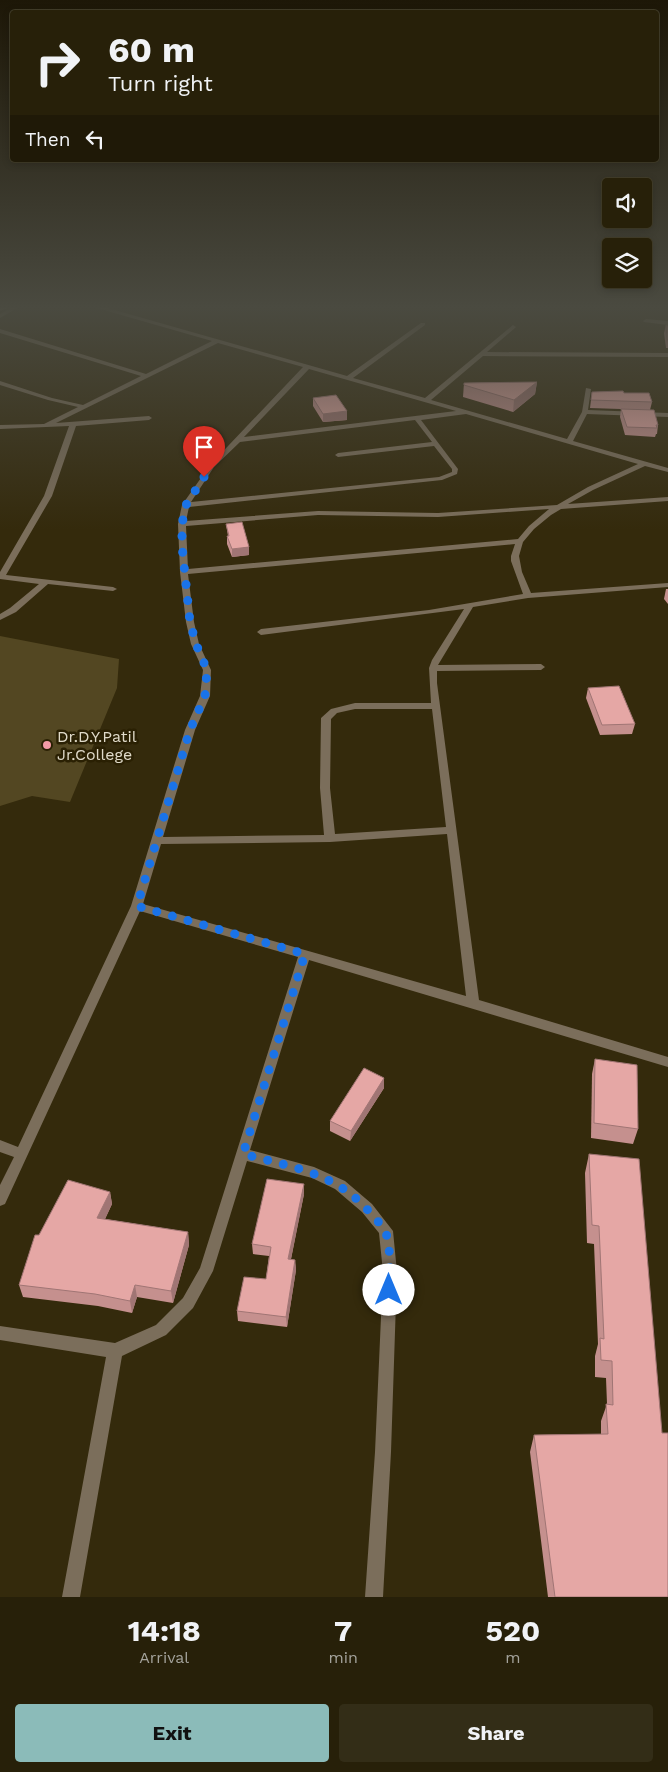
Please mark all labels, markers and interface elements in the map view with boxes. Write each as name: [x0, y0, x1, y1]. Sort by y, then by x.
text: 60 m: [108, 29, 195, 71]
icon: right: [25, 30, 90, 95]
text: Turn right: [108, 71, 213, 96]
icon: left: [81, 125, 109, 153]
text: Then: [25, 128, 71, 151]
map controls: [602, 178, 652, 288]
button: sound: [602, 178, 652, 228]
button: layers: [602, 238, 652, 288]
pin: [183, 426, 225, 477]
icon: arrive: [190, 433, 218, 461]
place label: Dr.D.Y.Patil Jr.College: [57, 727, 137, 764]
marker: Dr.D.Y.Patil Jr.College: [41, 739, 53, 751]
position arrow: [362, 1263, 414, 1315]
text: 14:18: [128, 1613, 201, 1648]
text: 7: [334, 1613, 352, 1648]
text: 520: [486, 1613, 540, 1648]
text: Arrival: [139, 1648, 189, 1667]
text: min: [329, 1648, 358, 1667]
text: m: [505, 1648, 521, 1667]
button: Exit: [15, 1704, 329, 1762]
button: Share: [339, 1704, 653, 1762]

